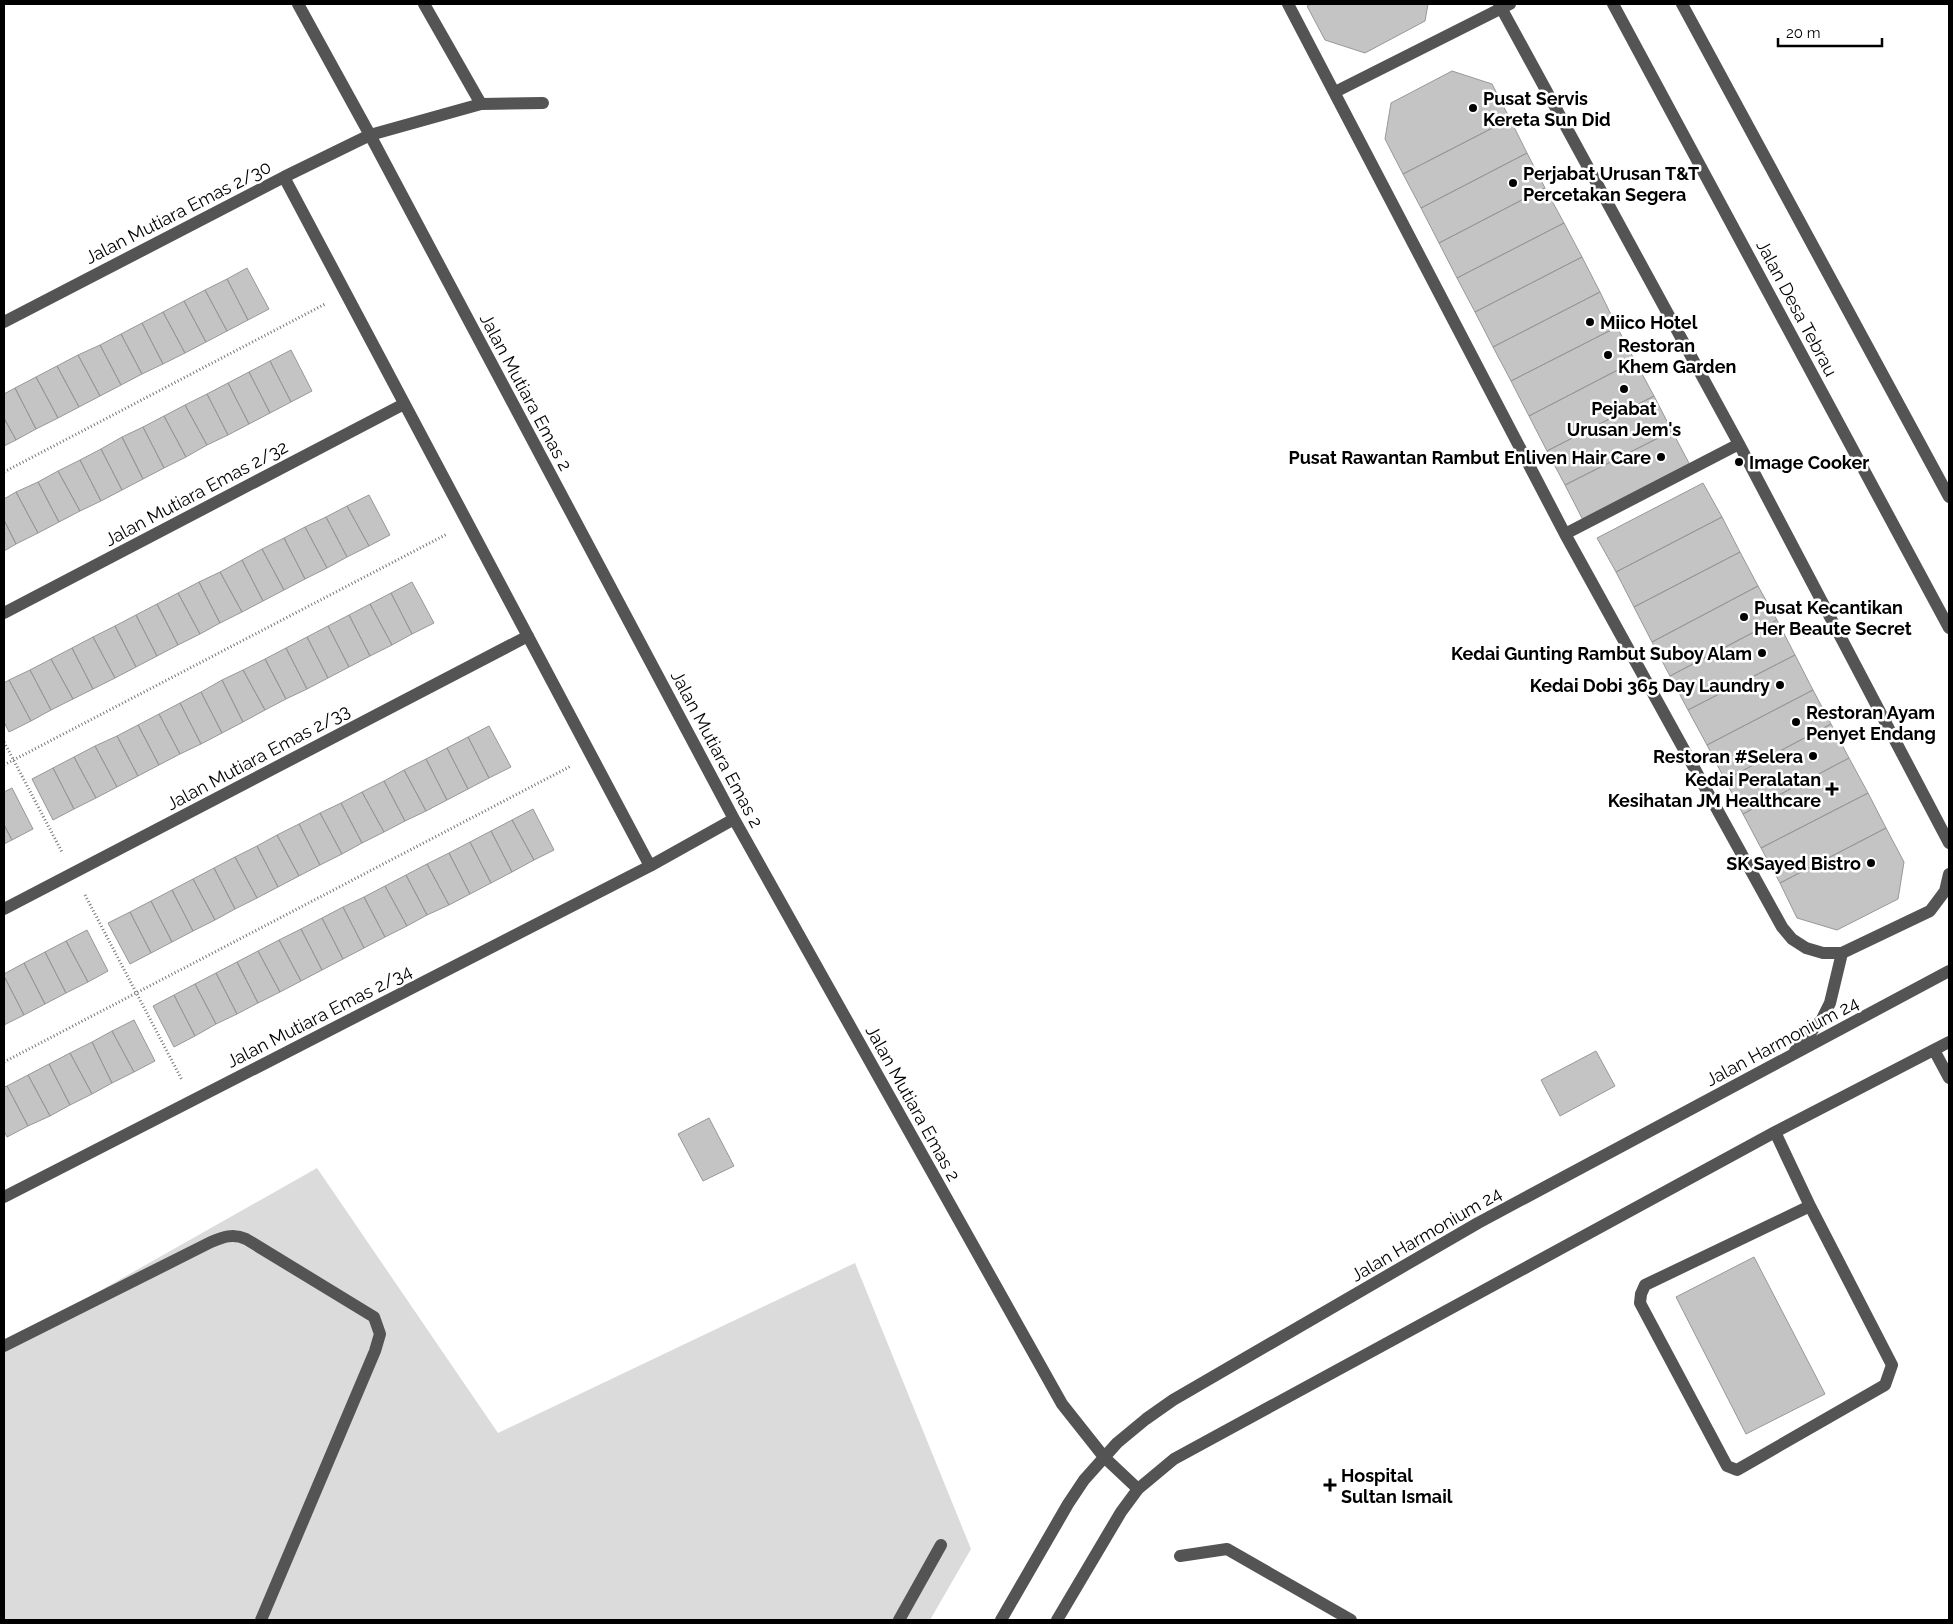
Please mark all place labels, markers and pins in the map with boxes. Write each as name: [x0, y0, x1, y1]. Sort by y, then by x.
place label: Pusat Servis Kereta Sun Did: [1483, 88, 1611, 130]
marker: Pusat Servis Kereta Sun Did: [1467, 102, 1479, 114]
place label: Perjabat Urusan T&T Percetakan Segera: [1523, 163, 1699, 205]
marker: Perjabat Urusan T&T Percetakan Segera: [1507, 177, 1519, 189]
place label: Miico Hotel: [1600, 312, 1698, 333]
marker: Miico Hotel: [1584, 316, 1596, 328]
place label: Restoran Khem Garden: [1618, 335, 1736, 377]
marker: Restoran Khem Garden: [1602, 349, 1614, 361]
marker: Pejabat Urusan Jem's: [1618, 383, 1630, 395]
place label: Pejabat Urusan Jem's: [1567, 398, 1681, 440]
place label: Pusat Rawantan Rambut Enliven Hair Care: [1289, 447, 1651, 468]
marker: Pusat Rawantan Rambut Enliven Hair Care: [1655, 451, 1667, 463]
place label: Image Cooker: [1749, 452, 1869, 473]
marker: Image Cooker: [1733, 456, 1745, 468]
place label: Pusat Kecantikan Her Beaute Secret: [1754, 597, 1912, 639]
marker: Pusat Kecantikan Her Beaute Secret: [1738, 611, 1750, 623]
place label: Kedai Gunting Rambut Suboy Alam: [1451, 643, 1752, 664]
marker: Kedai Gunting Rambut Suboy Alam: [1756, 647, 1768, 659]
place label: Kedai Dobi 365 Day Laundry: [1530, 675, 1770, 696]
marker: Kedai Dobi 365 Day Laundry: [1774, 679, 1786, 691]
place label: Restoran Ayam Penyet Endang: [1806, 702, 1936, 744]
marker: Restoran Ayam Penyet Endang: [1790, 716, 1802, 728]
place label: Restoran #Selera: [1653, 746, 1803, 767]
marker: Restoran #Selera: [1807, 750, 1819, 762]
place label: Kedai Peralatan Kesihatan JM Healthcare: [1608, 769, 1821, 811]
marker: Kedai Peralatan Kesihatan JM Healthcare: [1825, 782, 1839, 796]
place label: SK Sayed Bistro: [1726, 853, 1861, 874]
marker: SK Sayed Bistro: [1865, 857, 1877, 869]
place label: Hospital Sultan Ismail: [1341, 1465, 1453, 1507]
marker: Hospital Sultan Ismail: [1323, 1478, 1337, 1492]

